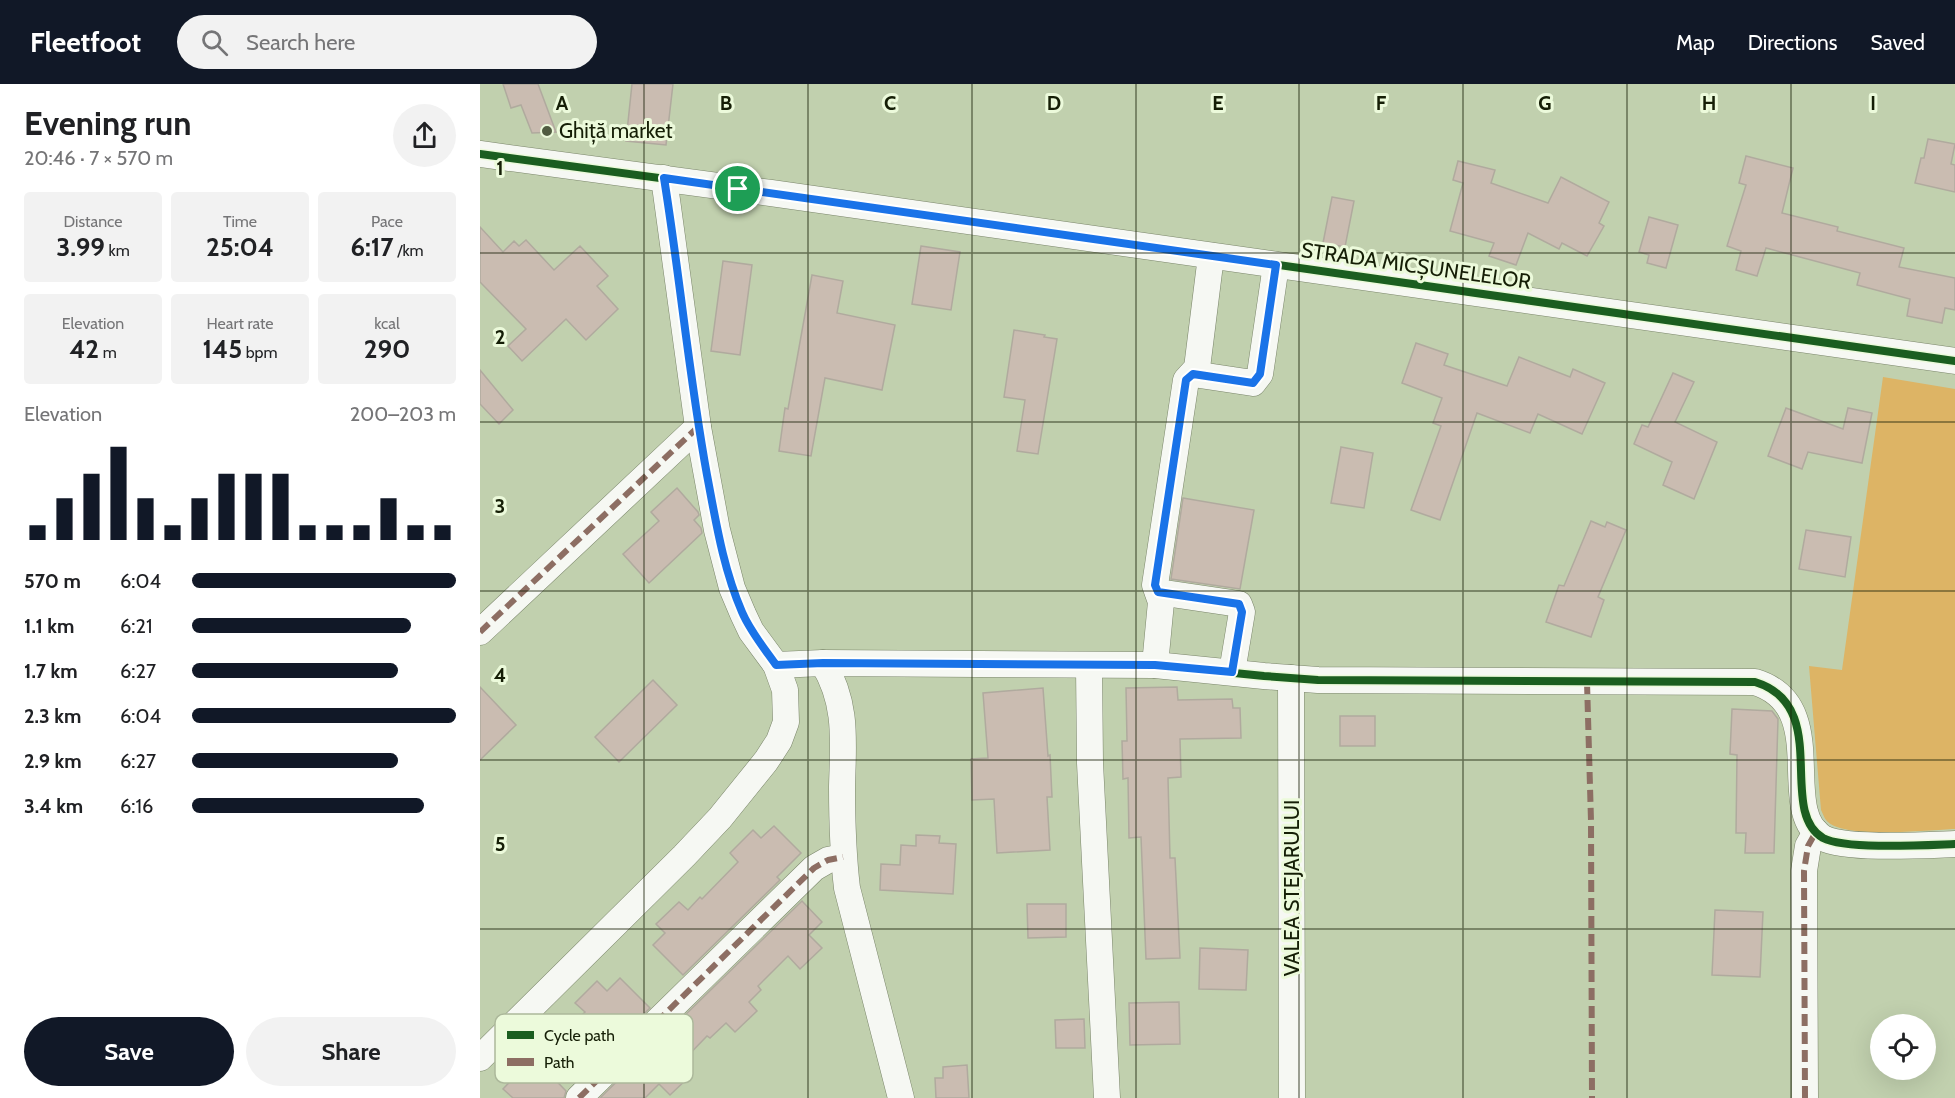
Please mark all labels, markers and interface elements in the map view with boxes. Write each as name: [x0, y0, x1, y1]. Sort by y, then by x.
search box: [177, 15, 597, 69]
text: Fleetfoot: [30, 25, 141, 59]
icon: search: [198, 26, 231, 59]
text: Search here: [246, 29, 355, 56]
text: Map: [1676, 30, 1715, 55]
text: Directions: [1748, 30, 1837, 55]
text: Saved: [1870, 30, 1925, 55]
text: A: [556, 91, 569, 115]
text: B: [720, 91, 732, 115]
text: C: [884, 91, 896, 115]
text: D: [1047, 91, 1061, 115]
text: E: [1212, 91, 1224, 115]
text: F: [1376, 91, 1387, 115]
text: G: [1538, 91, 1552, 115]
text: H: [1702, 91, 1716, 115]
text: I: [1870, 91, 1876, 115]
text: Evening run: [24, 103, 191, 143]
button: share: [393, 104, 456, 167]
place label: Ghiță market: [559, 118, 673, 145]
marker: Ghiță market: [540, 124, 554, 138]
text: 20:46 · 7 × 570 m: [24, 146, 173, 170]
text: 1: [496, 156, 504, 180]
pin: [712, 163, 763, 214]
icon: arrive: [721, 172, 754, 205]
text: Distance: [64, 212, 122, 231]
text: Time: [223, 212, 257, 231]
text: Pace: [371, 212, 403, 231]
text: 3.99: [56, 231, 105, 263]
text: 25:04: [206, 231, 274, 263]
text: 6:17: [350, 231, 394, 263]
street label: STRADA MICȘUNELELOR: [1299, 237, 1533, 296]
text: km: [105, 241, 130, 260]
text: /km: [394, 241, 424, 260]
text: Elevation: [62, 314, 124, 333]
text: Heart rate: [207, 314, 273, 333]
text: kcal: [374, 314, 400, 333]
text: 2: [495, 325, 505, 349]
text: 42: [69, 333, 99, 365]
text: 145: [202, 333, 242, 365]
text: 290: [364, 333, 410, 365]
text: m: [99, 343, 117, 362]
text: bpm: [242, 343, 278, 362]
text: Elevation: [24, 402, 102, 426]
text: 200–203 m: [350, 402, 456, 426]
text: 3: [495, 494, 505, 518]
text: 570 m: [24, 569, 81, 593]
text: 6:04: [120, 569, 161, 593]
text: 1.1 km: [24, 614, 74, 638]
text: 6:21: [120, 614, 153, 638]
text: 1.7 km: [24, 659, 78, 683]
text: 6:27: [120, 659, 156, 683]
text: 4: [494, 663, 506, 687]
text: 2.3 km: [24, 704, 81, 728]
text: 6:04: [120, 704, 161, 728]
text: 2.9 km: [24, 749, 82, 773]
text: 6:27: [120, 749, 156, 773]
text: 3.4 km: [24, 794, 83, 818]
text: 6:16: [120, 794, 153, 818]
street label: VALEA STEJARULUI: [1279, 800, 1304, 976]
text: 5: [495, 832, 505, 856]
legend: [495, 1014, 693, 1083]
map controls: [1870, 1014, 1936, 1080]
button: locate: [1870, 1014, 1936, 1080]
button: Save: [24, 1017, 234, 1086]
button: Share: [246, 1017, 456, 1086]
text: Cycle path: [544, 1026, 615, 1045]
text: Path: [544, 1053, 575, 1072]

